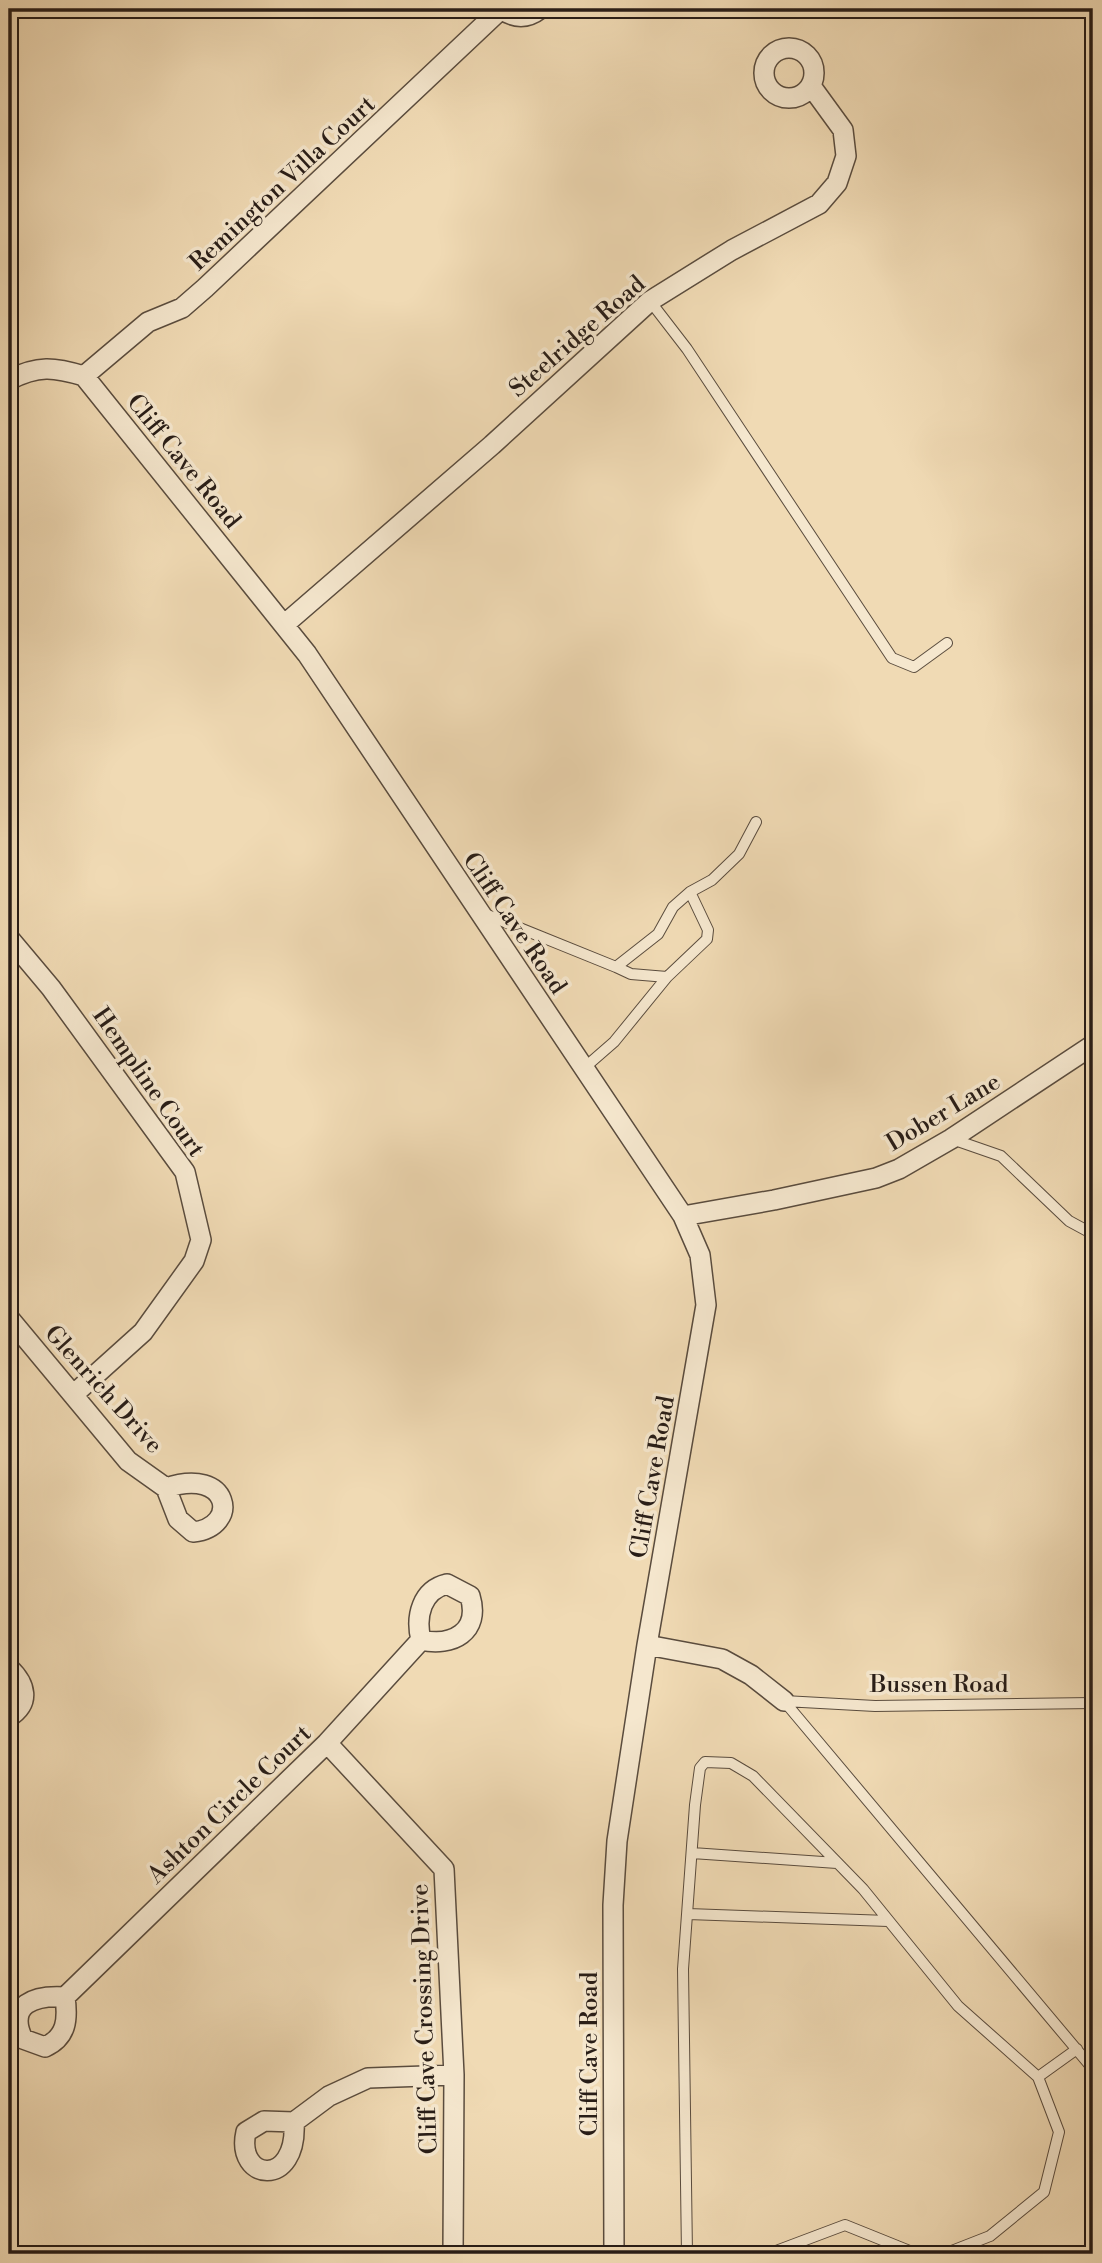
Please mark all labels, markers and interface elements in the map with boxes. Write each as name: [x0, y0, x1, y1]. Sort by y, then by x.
street label: Remington Villa Court: [183, 89, 382, 278]
street label: Steelridge Road: [503, 269, 652, 404]
street label: Cliff Cave Road: [120, 388, 247, 535]
street label: Cliff Cave Road: [456, 847, 573, 1001]
street label: Hempline Court: [85, 1002, 211, 1164]
street label: Dober Lane: [881, 1067, 1006, 1159]
street label: Glenrich Drive: [38, 1319, 169, 1460]
street label: Cliff Cave Road: [624, 1393, 682, 1561]
street label: Bussen Road: [869, 1670, 1009, 1700]
street label: Ashton Circle Court: [141, 1719, 318, 1891]
street label: Cliff Cave Crossing Drive: [405, 1883, 445, 2155]
street label: Cliff Cave Road: [575, 1971, 605, 2136]

